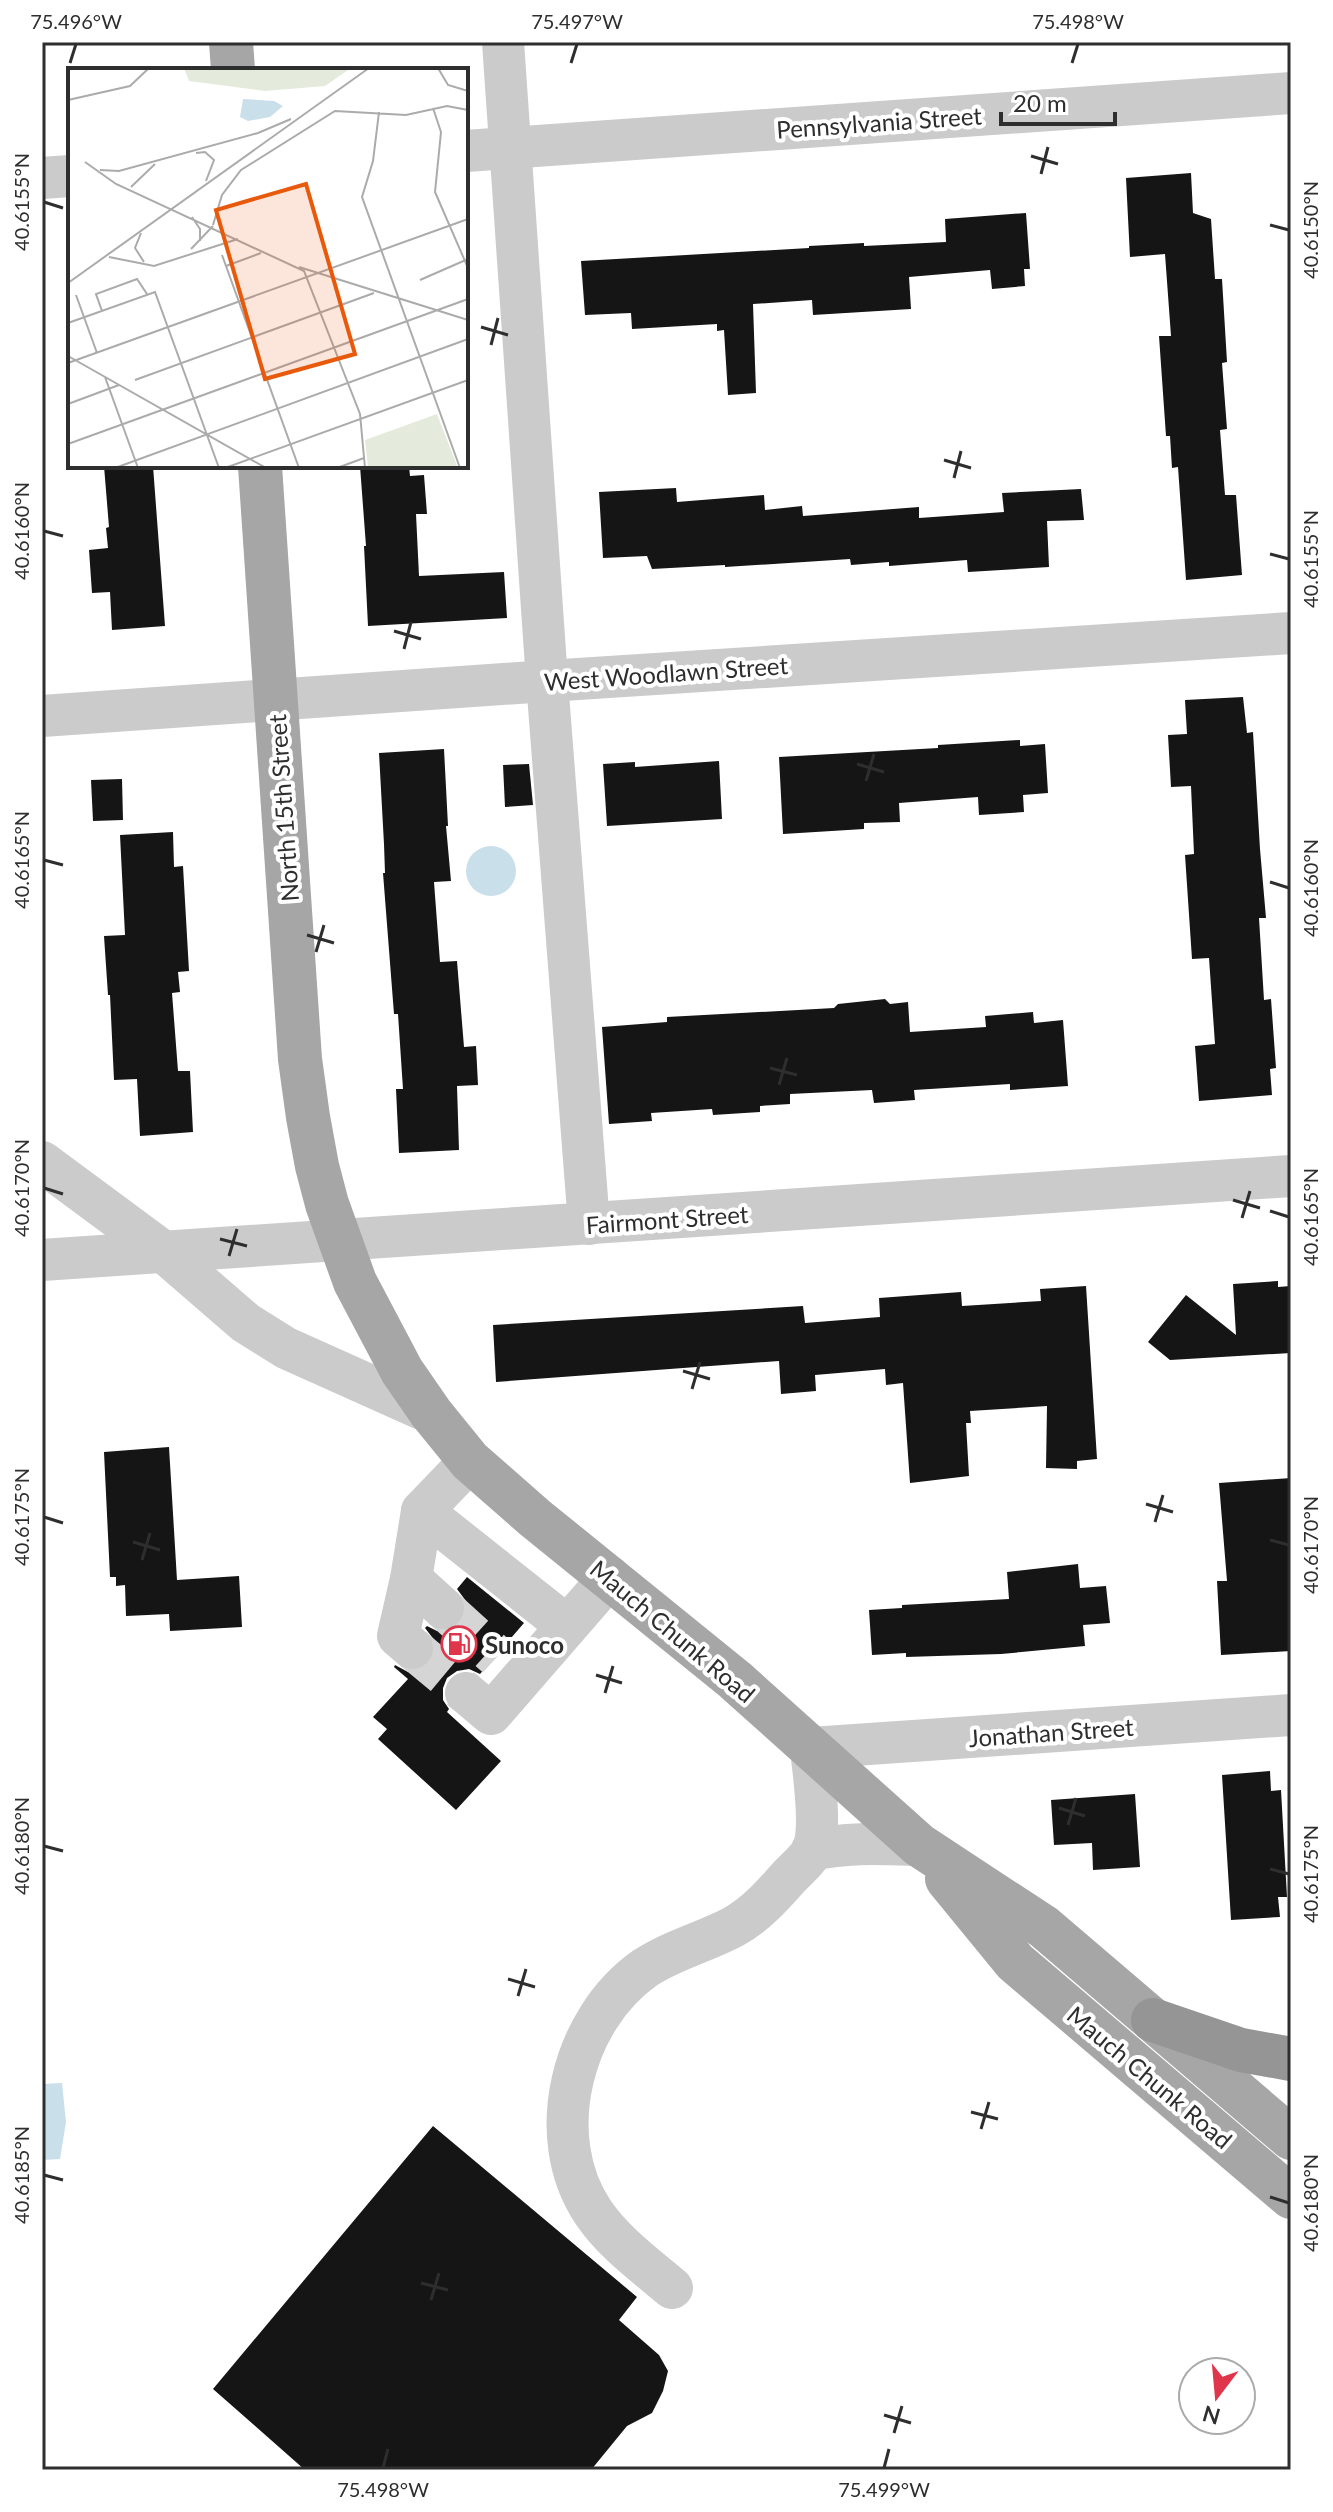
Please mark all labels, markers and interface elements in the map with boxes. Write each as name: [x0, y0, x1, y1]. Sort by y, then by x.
text: 75.496°W: [30, 9, 122, 33]
text: 75.497°W: [531, 9, 623, 33]
text: 75.498°W: [1032, 9, 1124, 33]
inset map: [68, 68, 468, 468]
scale bar: [1001, 76, 1115, 126]
text: 20 m: [1013, 88, 1067, 117]
street label: Pennsylvania Street: [775, 100, 983, 144]
text: 40.6155°N: [9, 153, 33, 251]
text: 40.6150°N: [1298, 181, 1322, 279]
text: 40.6160°N: [9, 482, 33, 580]
text: 40.6155°N: [1298, 510, 1322, 608]
street label: West Woodlawn Street: [543, 650, 789, 696]
street label: North 15th Street: [262, 713, 304, 903]
text: 40.6165°N: [9, 811, 33, 909]
text: 40.6160°N: [1298, 839, 1322, 937]
text: 40.6170°N: [9, 1139, 33, 1237]
text: 40.6165°N: [1298, 1168, 1322, 1266]
street label: Fairmont Street: [585, 1199, 750, 1239]
text: 40.6175°N: [9, 1468, 33, 1566]
text: 40.6170°N: [1298, 1496, 1322, 1594]
street label: Mauch Chunk Road: [585, 1554, 761, 1708]
fuel station icon: Sunoco: [440, 1625, 478, 1663]
place label: Sunoco: [485, 1630, 564, 1659]
street label: Jonathan Street: [968, 1712, 1135, 1752]
text: 40.6180°N: [9, 1797, 33, 1895]
text: 40.6175°N: [1298, 1825, 1322, 1923]
street label: Mauch Chunk Road: [1062, 2000, 1238, 2154]
text: 40.6185°N: [9, 2126, 33, 2224]
text: 40.6180°N: [1298, 2154, 1322, 2252]
north arrow: [1177, 2356, 1257, 2436]
text: N: [1199, 2400, 1223, 2431]
text: 75.498°W: [337, 2477, 429, 2501]
text: 75.499°W: [838, 2477, 930, 2501]

